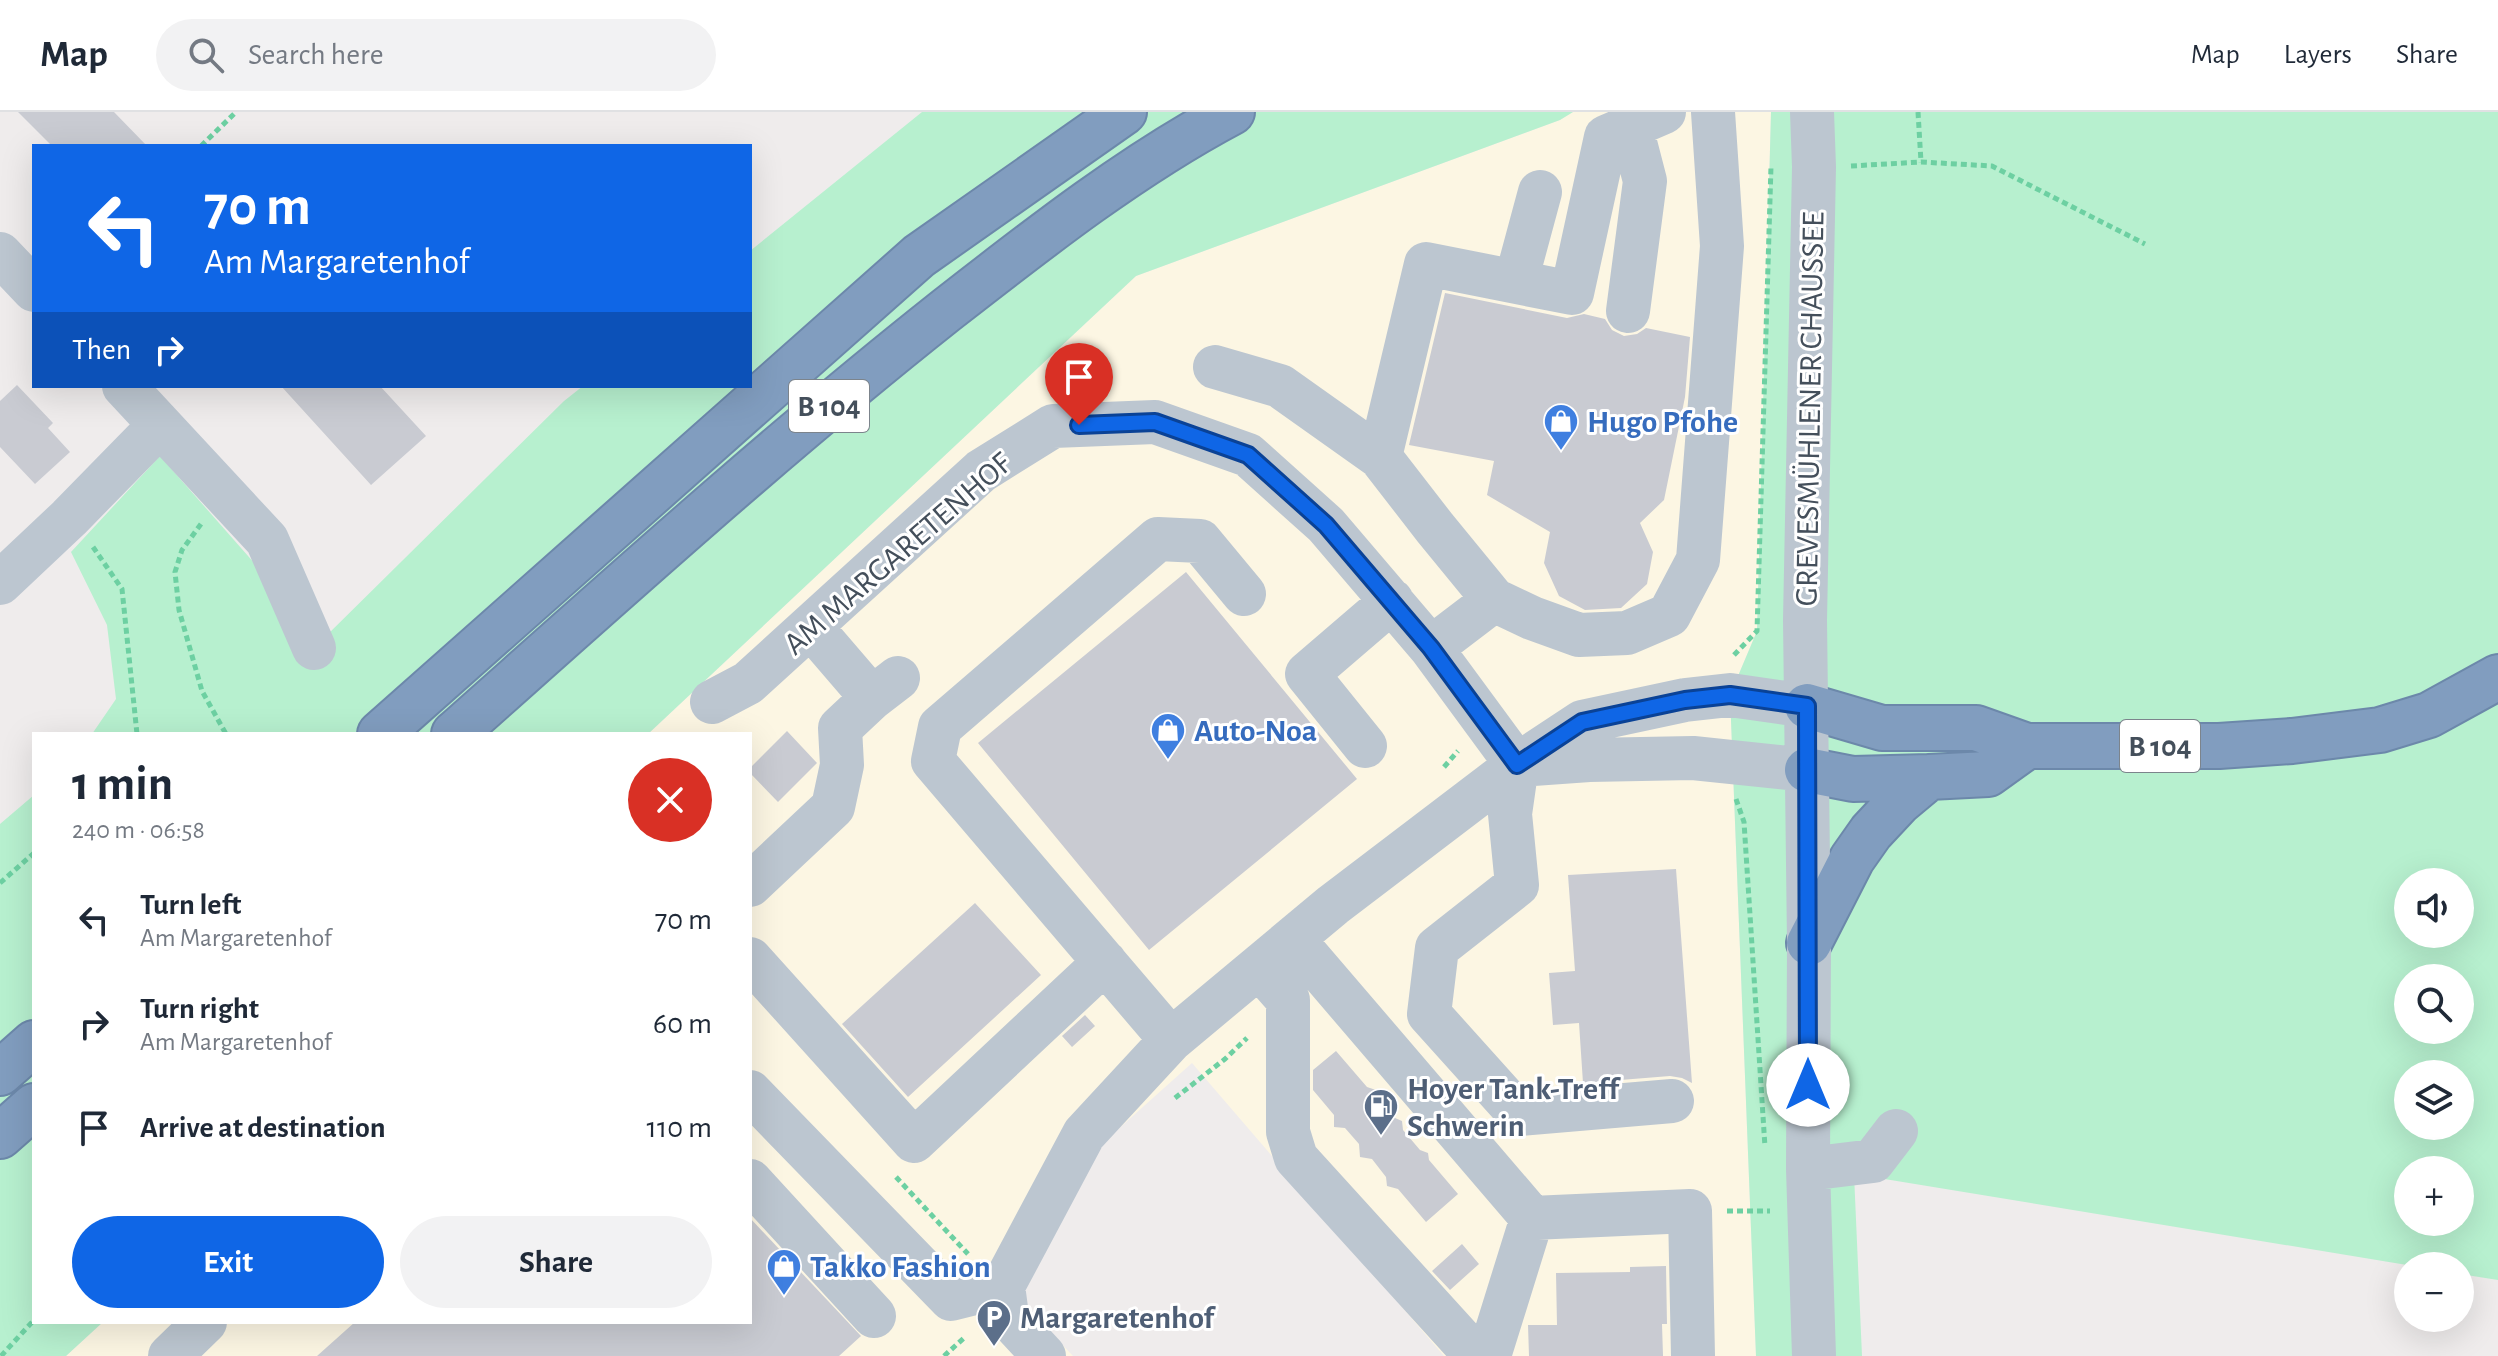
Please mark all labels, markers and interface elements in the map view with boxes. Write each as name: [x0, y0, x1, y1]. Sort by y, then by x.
search box: [156, 19, 716, 91]
icon: search: [184, 33, 228, 77]
text: Map: [40, 36, 108, 74]
text: Search here: [248, 40, 384, 70]
text: Map: [2191, 41, 2240, 69]
text: Layers: [2284, 41, 2352, 69]
text: Share: [2396, 41, 2458, 69]
icon: left: [72, 176, 176, 280]
text: 70 m: [204, 179, 311, 235]
street label: GREVESMÜHLENER CHAUSSEE: [1790, 211, 1829, 607]
text: Am Margaretenhof: [204, 244, 469, 280]
icon: right: [147, 328, 191, 372]
text: Then: [72, 335, 131, 365]
pin: [1045, 343, 1113, 425]
icon: arrive: [1057, 355, 1101, 399]
road number: B 104: [789, 380, 869, 432]
shop icon: Hugo Pfohe: [1542, 402, 1580, 452]
place label: Hugo Pfohe: [1587, 406, 1738, 438]
street label: AM MARGARETENHOF: [778, 446, 1018, 661]
shop icon: Auto-Noa: [1149, 711, 1187, 761]
place label: Auto-Noa: [1194, 715, 1317, 747]
road number: B 104: [2120, 720, 2200, 772]
button: close: [628, 758, 712, 842]
text: 1 min: [72, 761, 173, 809]
text: 240 m · 06:58: [72, 817, 205, 843]
map controls: [2394, 868, 2474, 1332]
button: sound: [2394, 868, 2474, 948]
text: Turn left: [140, 890, 241, 920]
icon: left: [72, 898, 116, 942]
text: 70 m: [655, 905, 712, 935]
text: Am Margaretenhof: [140, 925, 332, 951]
button: search: [2394, 964, 2474, 1044]
text: Turn right: [140, 994, 259, 1024]
icon: right: [72, 1002, 116, 1046]
text: 60 m: [653, 1009, 712, 1039]
text: Am Margaretenhof: [140, 1029, 332, 1055]
position arrow: [1766, 1043, 1850, 1127]
button: layers: [2394, 1060, 2474, 1140]
place label: Hoyer Tank-Treff Schwerin: [1407, 1073, 1621, 1142]
fuel station icon: Hoyer Tank-Treff Schwerin: [1362, 1087, 1400, 1137]
icon: arrive: [72, 1106, 116, 1150]
text: Arrive at destination: [140, 1113, 386, 1143]
text: 110 m: [647, 1113, 712, 1143]
button: +: [2394, 1156, 2474, 1236]
button: Exit: [72, 1216, 384, 1308]
button: Share: [400, 1216, 712, 1308]
shop icon: Takko Fashion: [765, 1247, 803, 1297]
place label: Takko Fashion: [810, 1251, 991, 1283]
button: −: [2394, 1252, 2474, 1332]
parking icon: Margaretenhof: [975, 1298, 1013, 1348]
place label: Margaretenhof: [1020, 1302, 1216, 1334]

